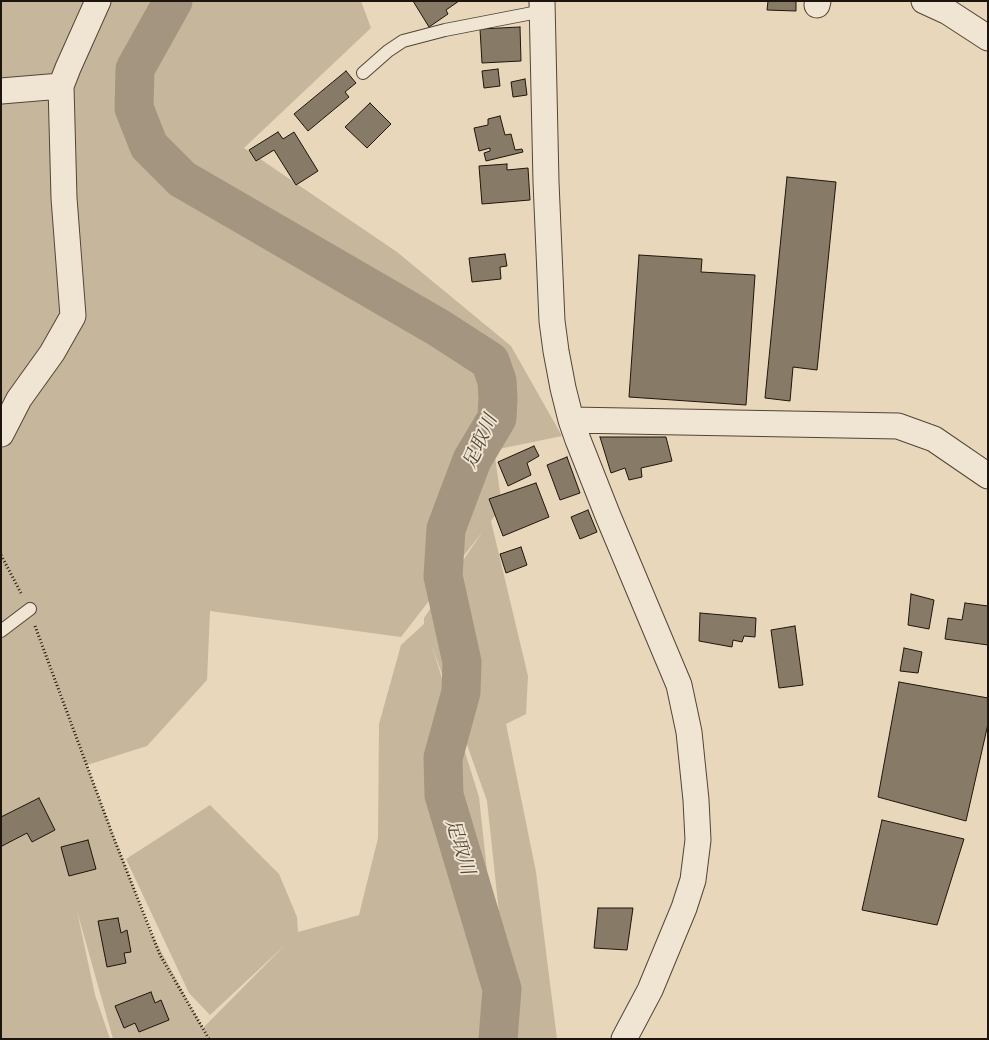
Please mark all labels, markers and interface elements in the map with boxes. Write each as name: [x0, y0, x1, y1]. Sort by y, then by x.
water label: 足取川: [459, 411, 503, 473]
water label: 足取川: [440, 816, 478, 878]

